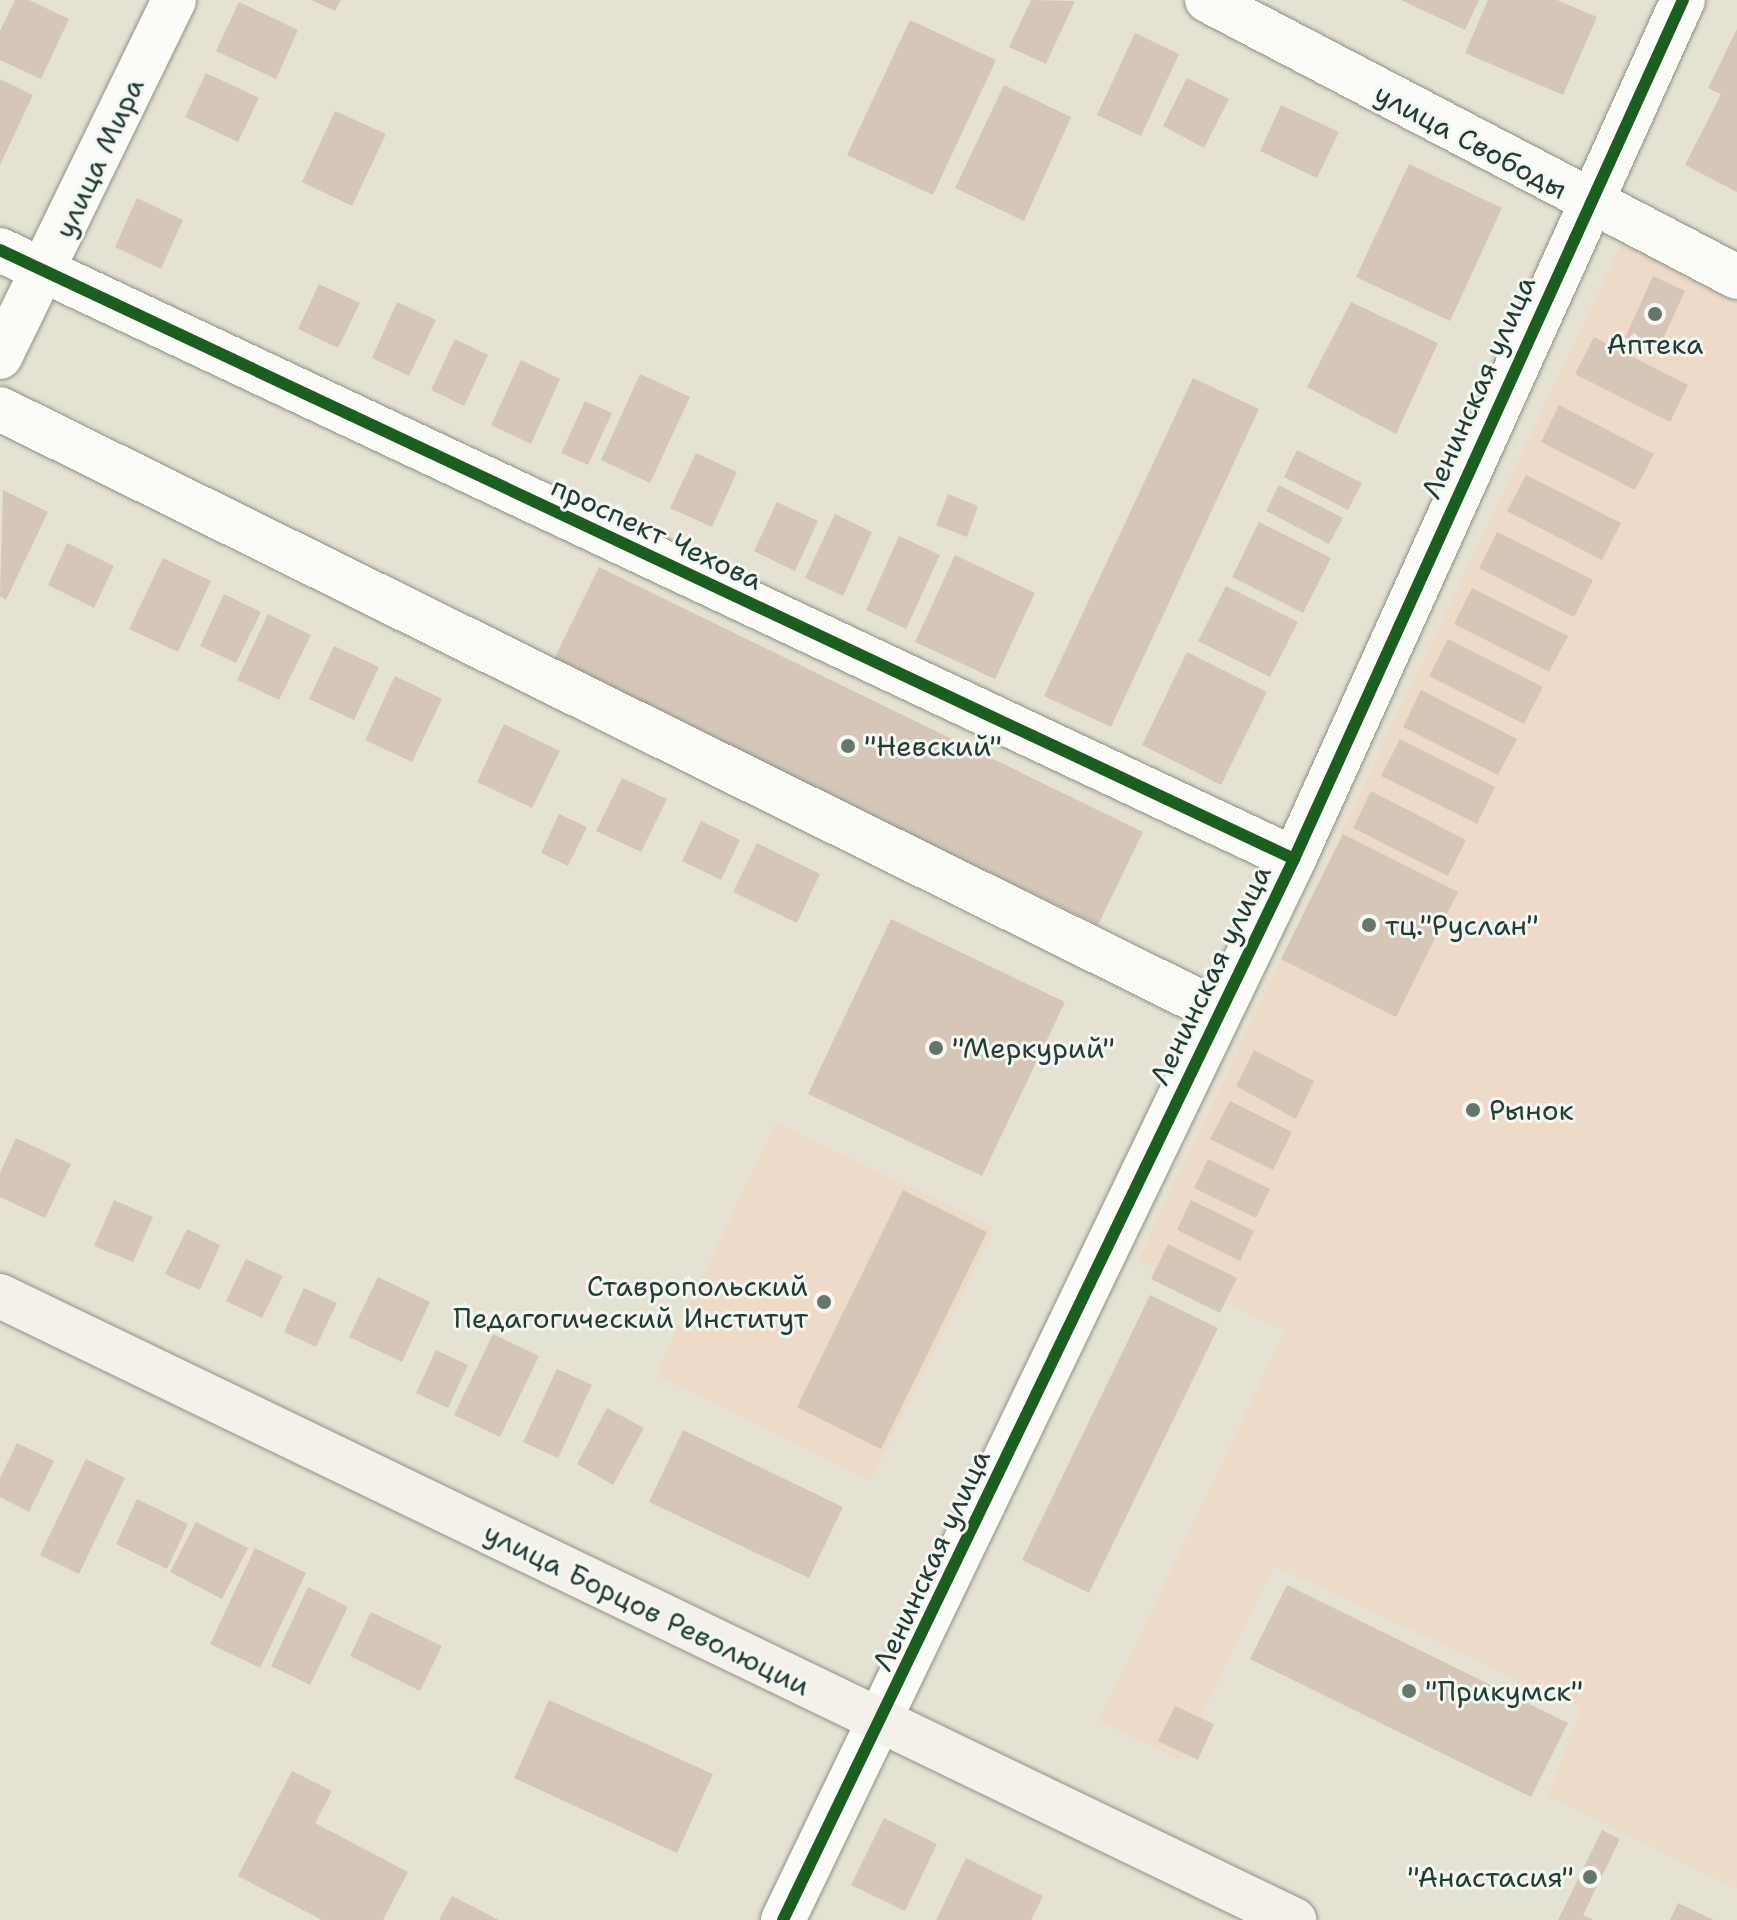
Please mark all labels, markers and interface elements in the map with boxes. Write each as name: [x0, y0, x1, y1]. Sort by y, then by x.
street label: улица Мира: [47, 73, 151, 243]
street label: улица Свободы: [1369, 76, 1573, 206]
street label: Ленинская улица: [1414, 271, 1542, 503]
marker: Аптека: [1646, 305, 1664, 323]
place label: Аптека: [1607, 327, 1703, 361]
street label: проспект Чехова: [546, 469, 768, 597]
place label: "Невский": [864, 729, 1002, 763]
marker: "Невский": [839, 737, 857, 755]
street label: Ленинская улица: [1142, 860, 1278, 1090]
place label: тц."Руслан": [1385, 908, 1539, 942]
marker: тц."Руслан": [1360, 916, 1378, 934]
place label: "Меркурий": [952, 1031, 1115, 1065]
marker: "Меркурий": [927, 1039, 945, 1057]
place label: Рынок: [1489, 1093, 1574, 1127]
marker: Рынок: [1464, 1101, 1482, 1119]
place label: Ставропольский Педагогический Институт: [453, 1269, 808, 1335]
marker: Ставропольский Педагогический Институт: [815, 1293, 833, 1311]
street label: Ленинская улица: [865, 1444, 997, 1676]
street label: улица Борцов Революции: [479, 1515, 815, 1703]
place label: "Прикумск": [1425, 1674, 1583, 1708]
marker: "Прикумск": [1400, 1682, 1418, 1700]
place label: "Анастасия": [1407, 1860, 1574, 1894]
marker: "Анастасия": [1581, 1868, 1599, 1886]

